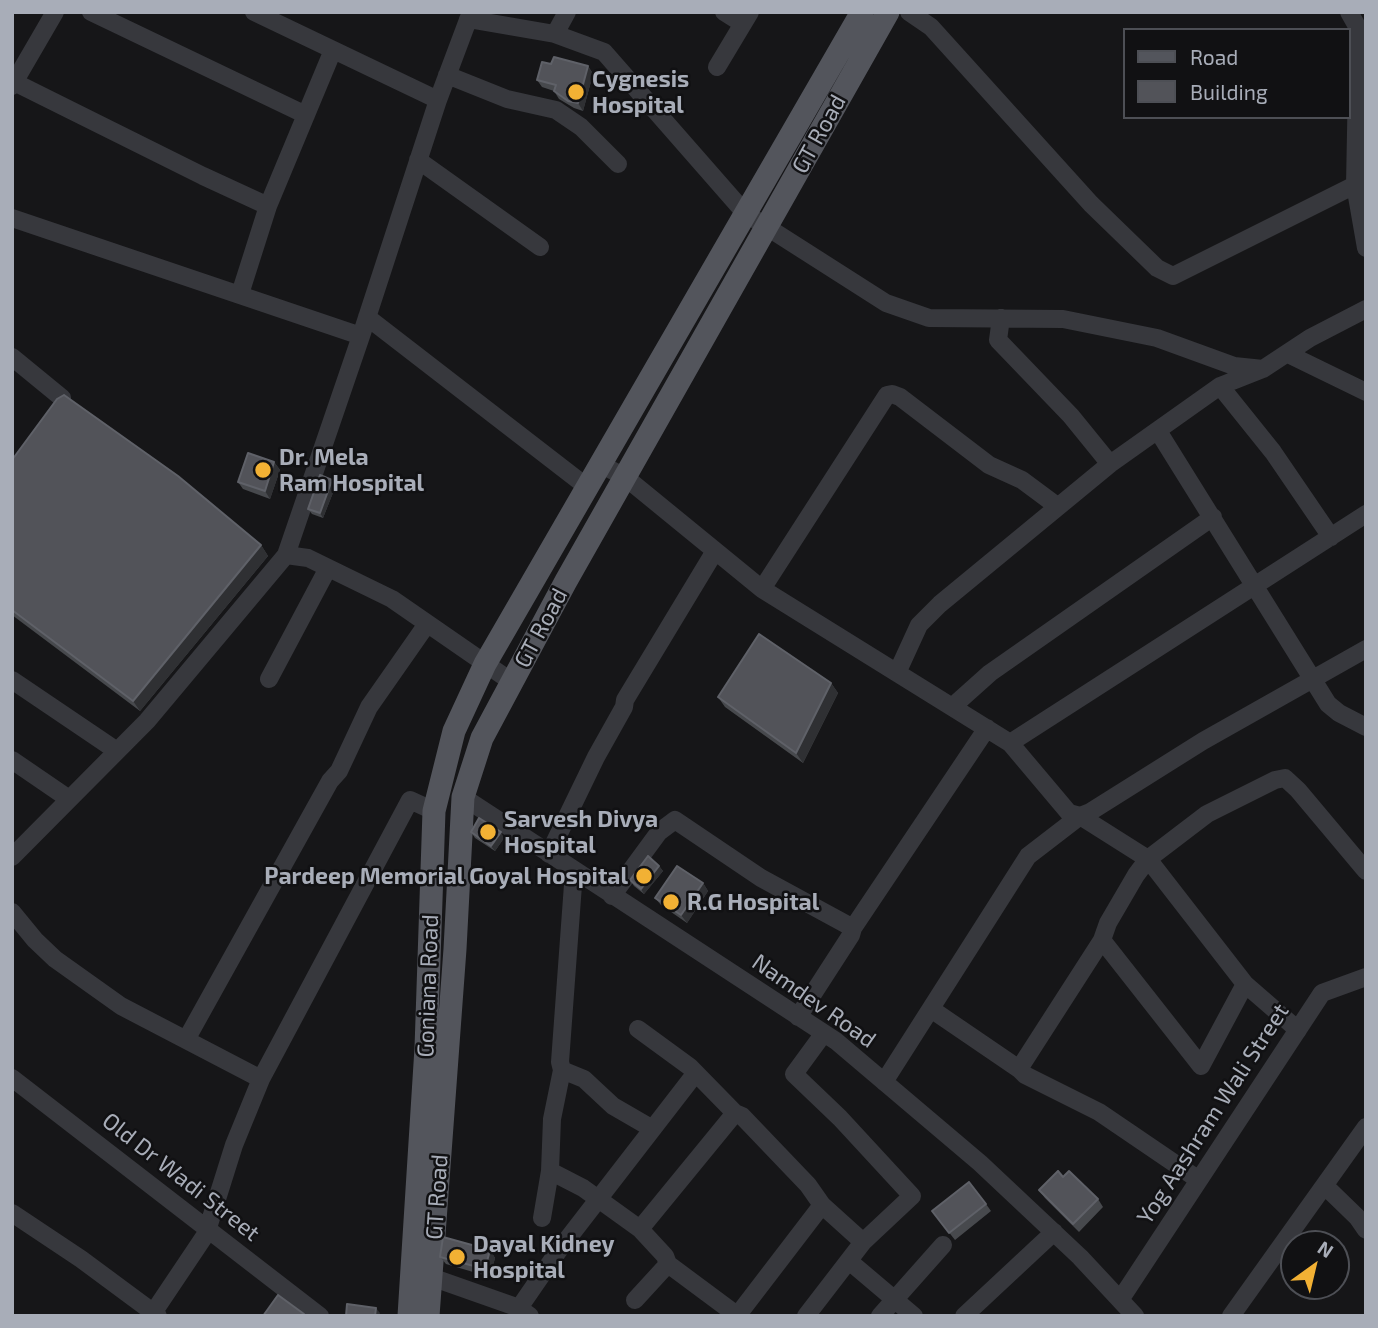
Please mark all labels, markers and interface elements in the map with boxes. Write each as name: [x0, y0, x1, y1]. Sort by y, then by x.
legend: [1122, 28, 1350, 119]
text: Road: [1190, 44, 1238, 69]
place label: Cygnesis Hospital: [592, 65, 689, 119]
text: Building: [1190, 79, 1268, 104]
marker: Cygnesis Hospital: [566, 82, 586, 102]
street label: GT Road: [786, 90, 852, 178]
place label: Dr. Mela Ram Hospital: [279, 443, 424, 497]
marker: Dr. Mela Ram Hospital: [253, 460, 273, 480]
street label: GT Road: [509, 584, 573, 672]
place label: Sarvesh Divya Hospital: [504, 805, 658, 859]
marker: Sarvesh Divya Hospital: [478, 822, 498, 842]
place label: Pardeep Memorial Goyal Hospital: [264, 862, 628, 890]
marker: Pardeep Memorial Goyal Hospital: [634, 866, 654, 886]
place label: R.G Hospital: [687, 888, 819, 916]
marker: R.G Hospital: [661, 892, 681, 912]
street label: Goniana Road: [412, 914, 444, 1058]
street label: Namdev Road: [747, 948, 881, 1054]
street label: Yog Aashram Wali Street: [1131, 999, 1295, 1229]
street label: Old Dr Wadi Street: [97, 1107, 265, 1247]
street label: GT Road: [420, 1153, 454, 1241]
place label: Dayal Kidney Hospital: [473, 1230, 615, 1284]
north arrow: [1280, 1230, 1350, 1300]
text: N: [1314, 1235, 1338, 1262]
marker: Dayal Kidney Hospital: [447, 1247, 467, 1267]

